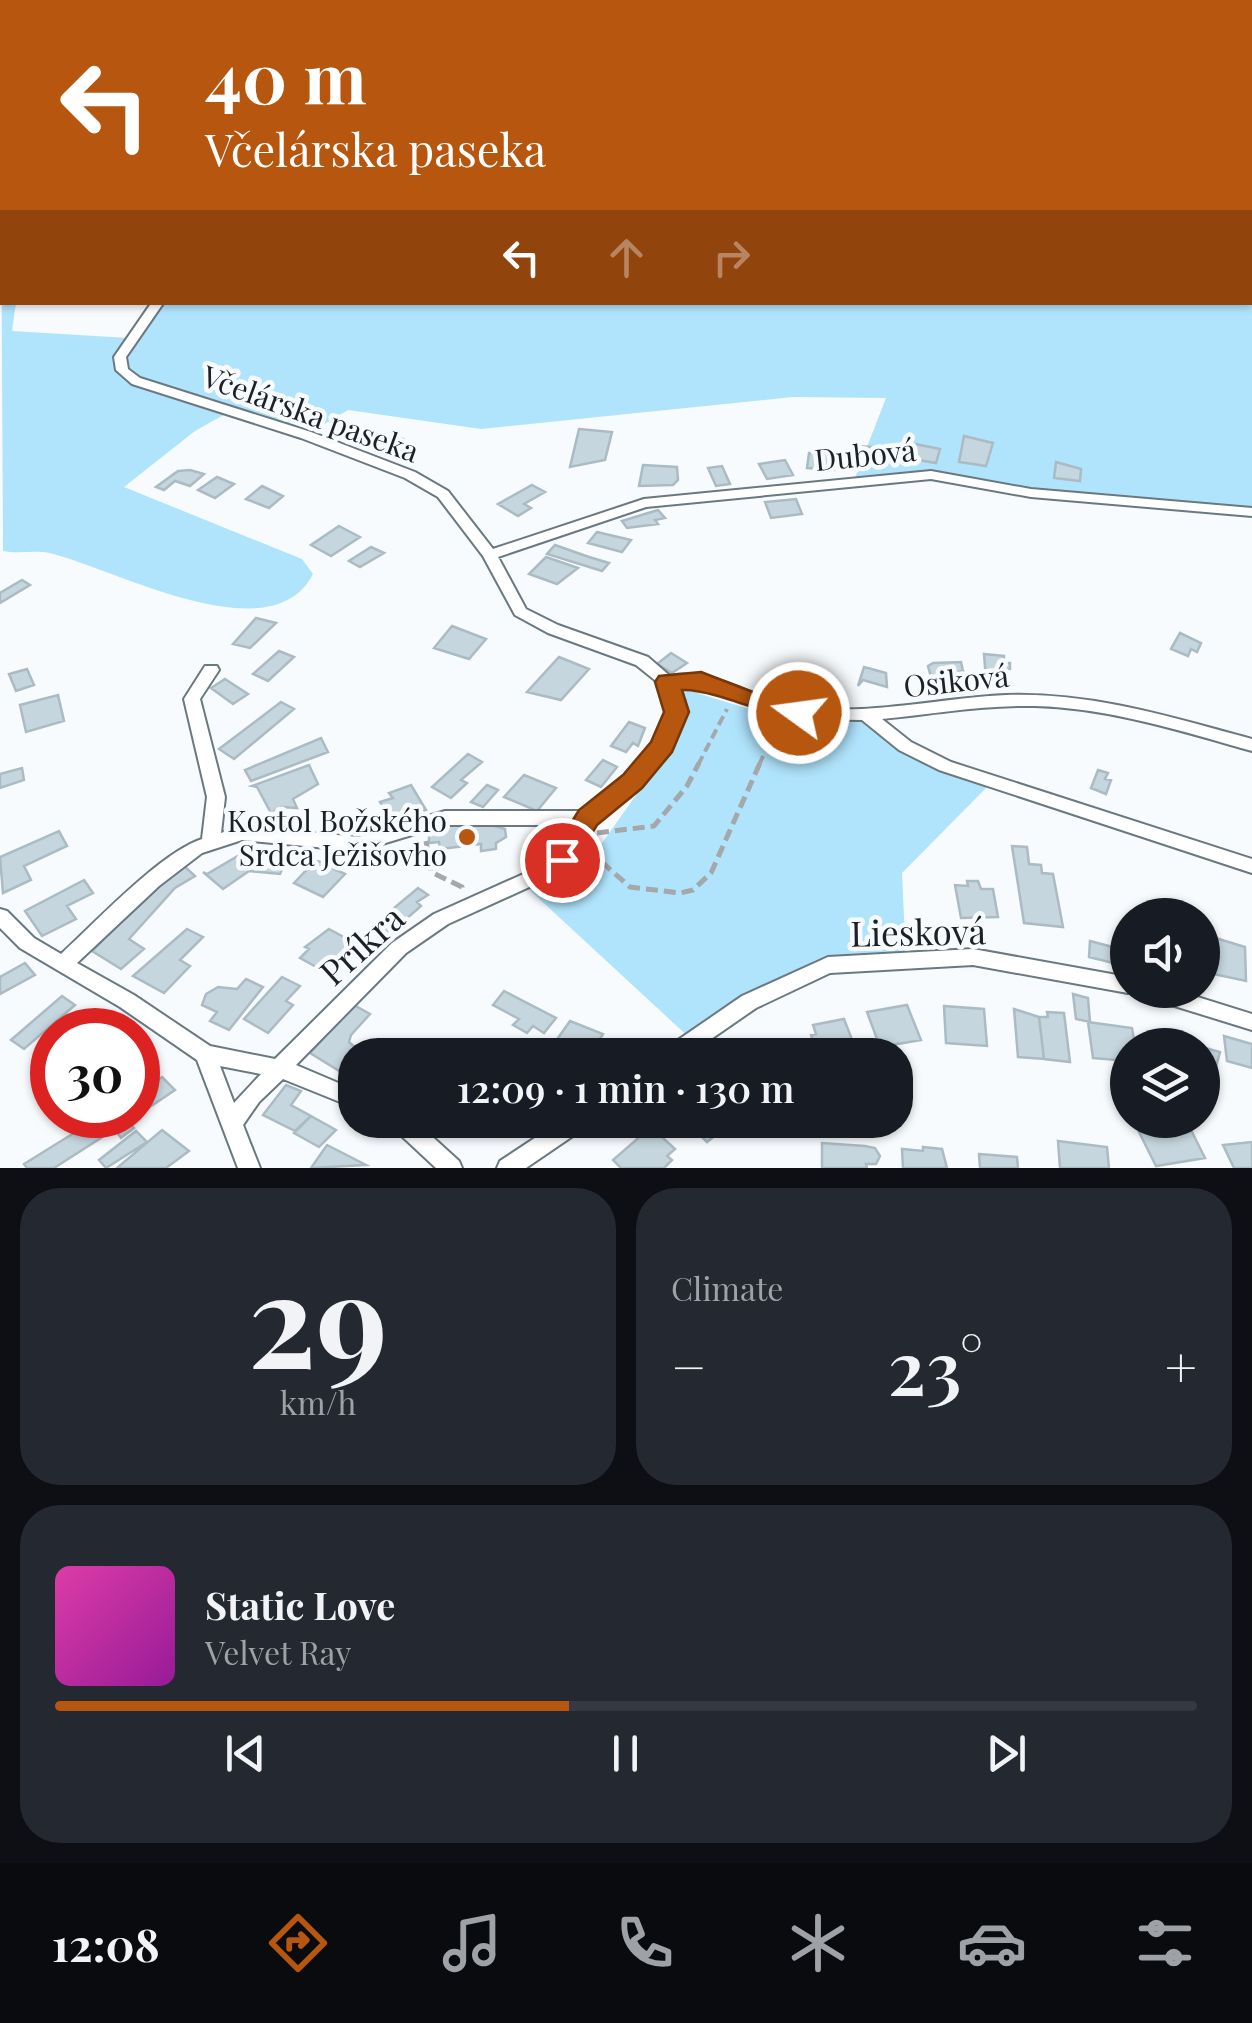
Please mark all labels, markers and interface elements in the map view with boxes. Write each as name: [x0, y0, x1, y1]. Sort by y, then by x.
text: 40 m: [205, 28, 367, 122]
icon: left: [40, 40, 170, 170]
text: Včelárska paseka: [205, 118, 546, 178]
icon: left: [494, 230, 549, 285]
icon: ahead: [599, 230, 654, 285]
icon: right: [704, 230, 759, 285]
street label: Včelárska paseka: [196, 355, 425, 471]
street label: Dubová: [812, 429, 918, 479]
street label: Osiková: [901, 655, 1011, 705]
position arrow: [747, 661, 851, 765]
place label: Kostol Božského Srdca Ježišovho: [227, 800, 447, 874]
pin: [520, 818, 605, 903]
marker: Kostol Božského Srdca Ježišovho: [456, 826, 478, 848]
icon: arrive: [535, 833, 590, 888]
street label: Príkra: [309, 893, 414, 994]
map controls: [1110, 898, 1220, 1138]
button: sound: [1110, 898, 1220, 1008]
street label: Liesková: [850, 906, 987, 956]
speed limit sign: 30: [30, 1008, 160, 1138]
button: layers: [1110, 1028, 1220, 1138]
text: 12:09 · 1 min · 130 m: [457, 1062, 794, 1113]
text: 29: [248, 1228, 388, 1402]
text: Climate: [671, 1266, 783, 1309]
text: 23°: [888, 1315, 983, 1415]
text: −: [671, 1328, 707, 1402]
text: +: [1165, 1328, 1197, 1402]
text: km/h: [280, 1380, 356, 1423]
text: Static Love: [205, 1579, 395, 1630]
text: Velvet Ray: [205, 1630, 352, 1673]
icon: previous: [218, 1726, 273, 1781]
icon: pause: [598, 1726, 653, 1781]
icon: next: [979, 1726, 1034, 1781]
icon: directions: [263, 1908, 333, 1978]
icon: music: [437, 1908, 507, 1978]
icon: phone: [610, 1908, 680, 1978]
icon: climate: [783, 1908, 853, 1978]
icon: car: [957, 1908, 1027, 1978]
icon: filters: [1130, 1908, 1200, 1978]
text: 12:08: [52, 1913, 160, 1973]

